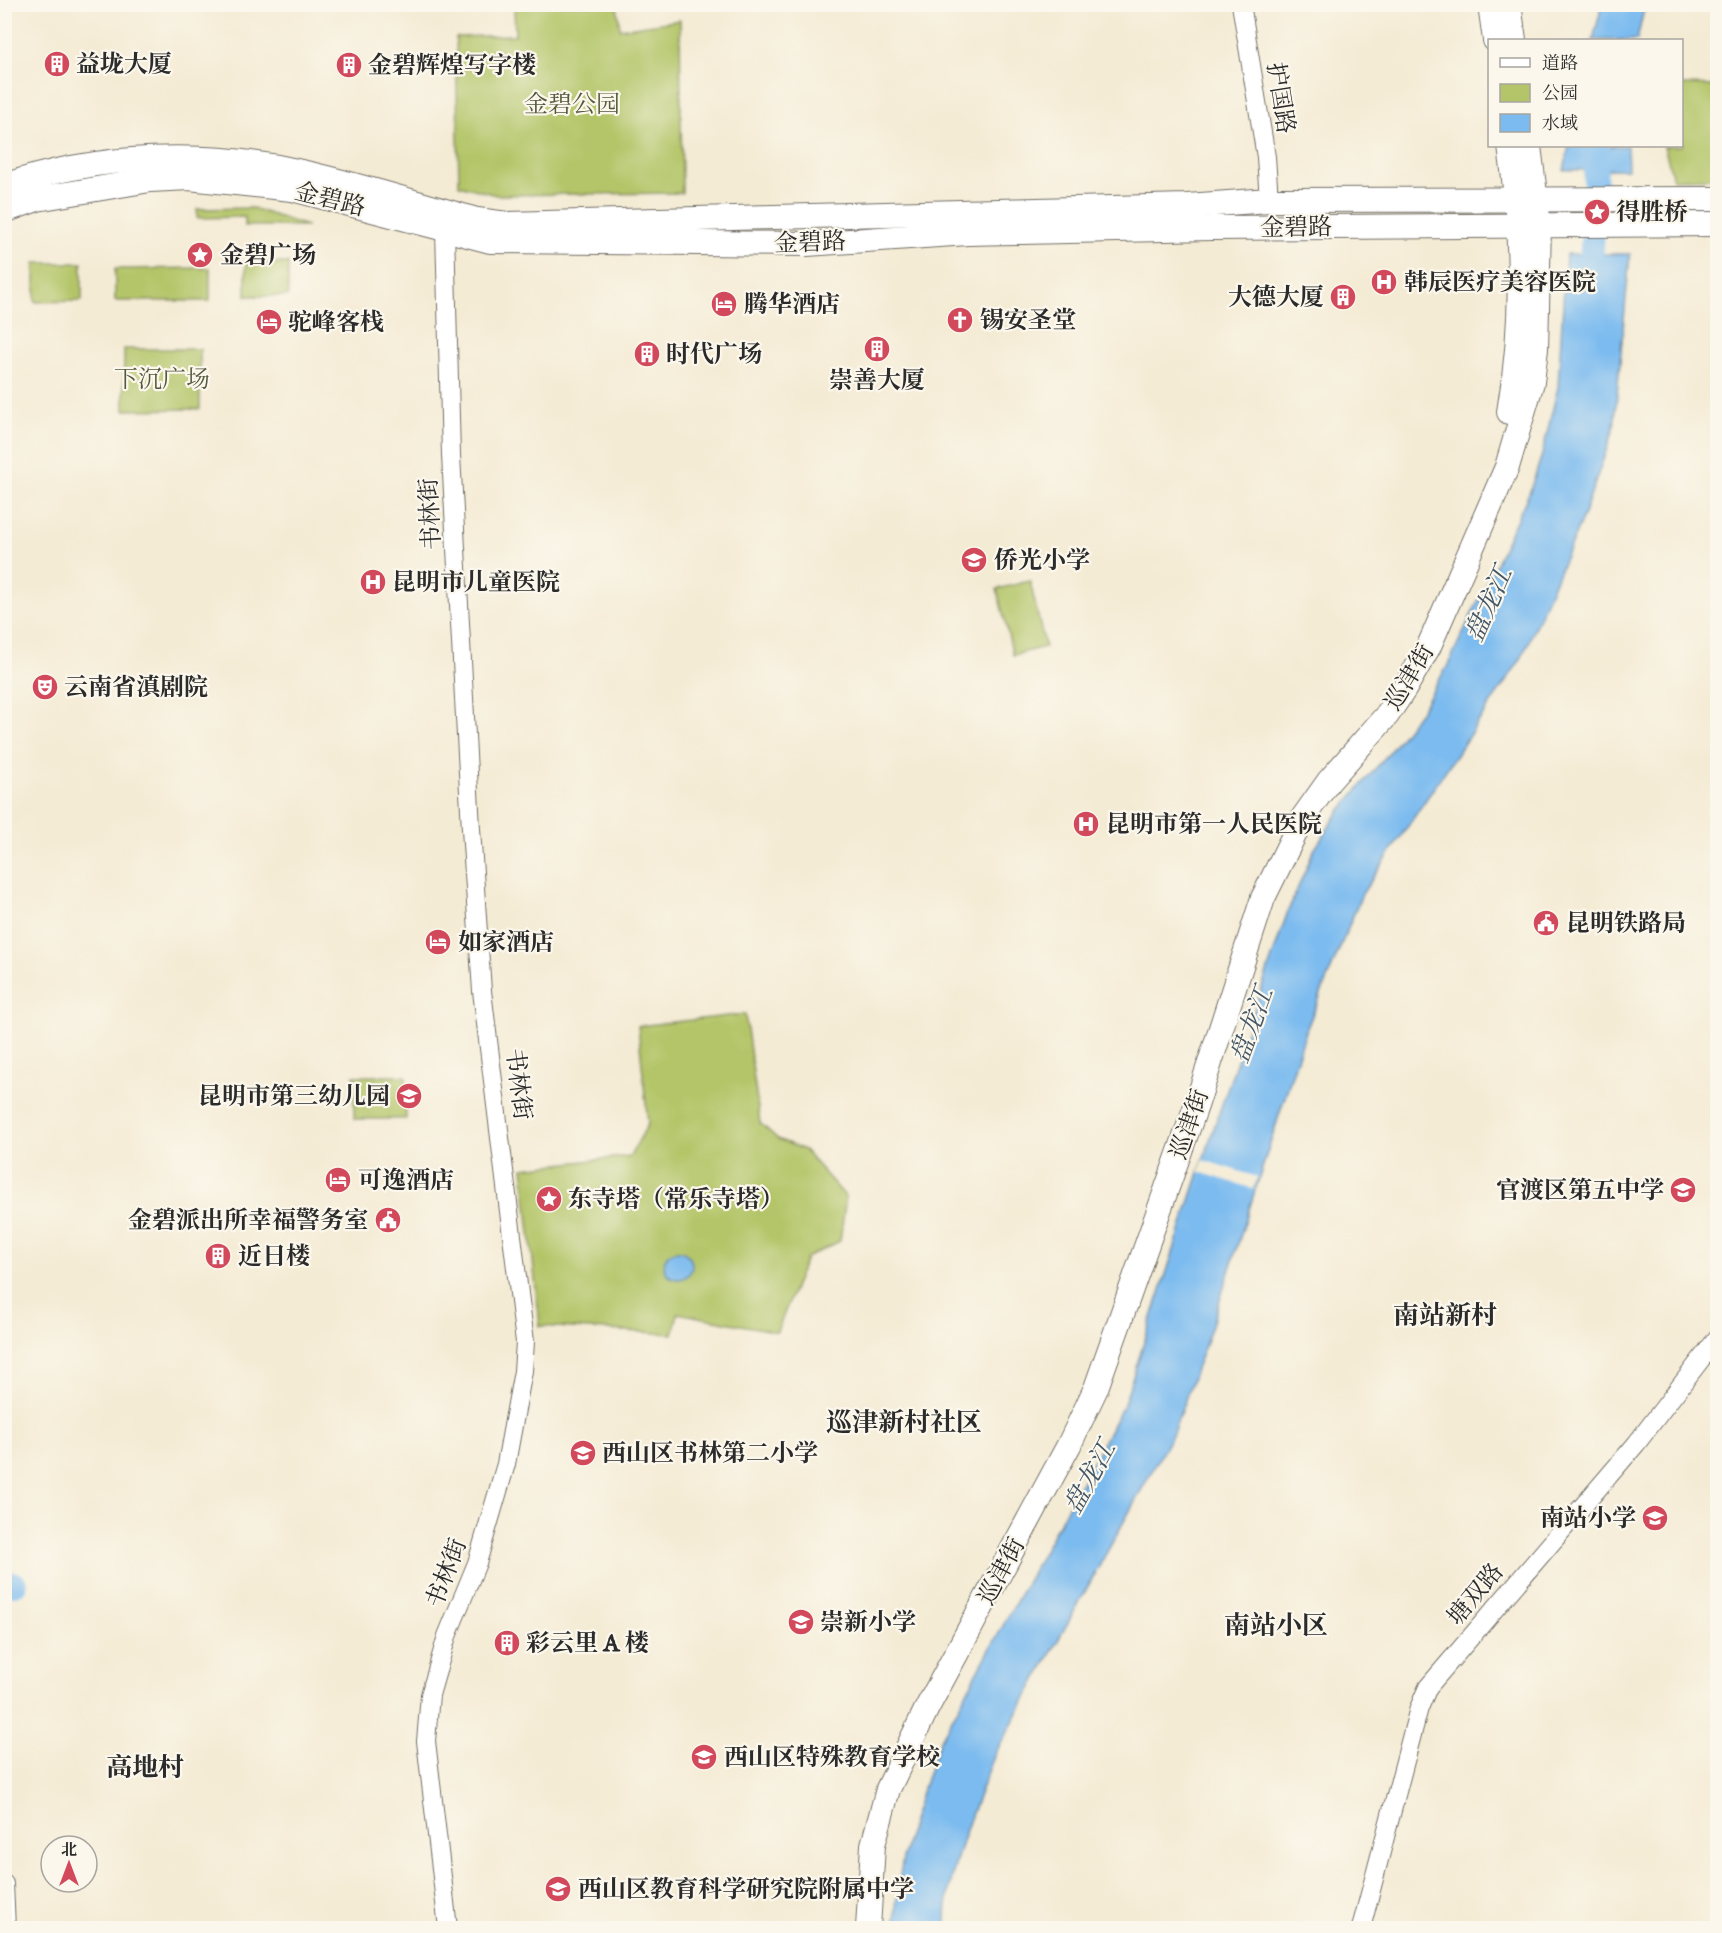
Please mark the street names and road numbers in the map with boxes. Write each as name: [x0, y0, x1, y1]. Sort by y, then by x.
street label: 护国路: [1259, 60, 1300, 136]
street label: 金碧路: [291, 177, 368, 224]
street label: 金碧路: [1260, 212, 1332, 245]
street label: 金碧路: [774, 227, 847, 260]
street label: 书林街: [414, 477, 449, 551]
street label: 巡津街: [1378, 639, 1442, 717]
street label: 书林街: [498, 1047, 537, 1122]
street label: 巡津街: [1164, 1085, 1217, 1164]
street label: 巡津街: [972, 1533, 1033, 1611]
street label: 书林街: [420, 1534, 475, 1613]
street label: 塘双路: [1441, 1557, 1511, 1633]

